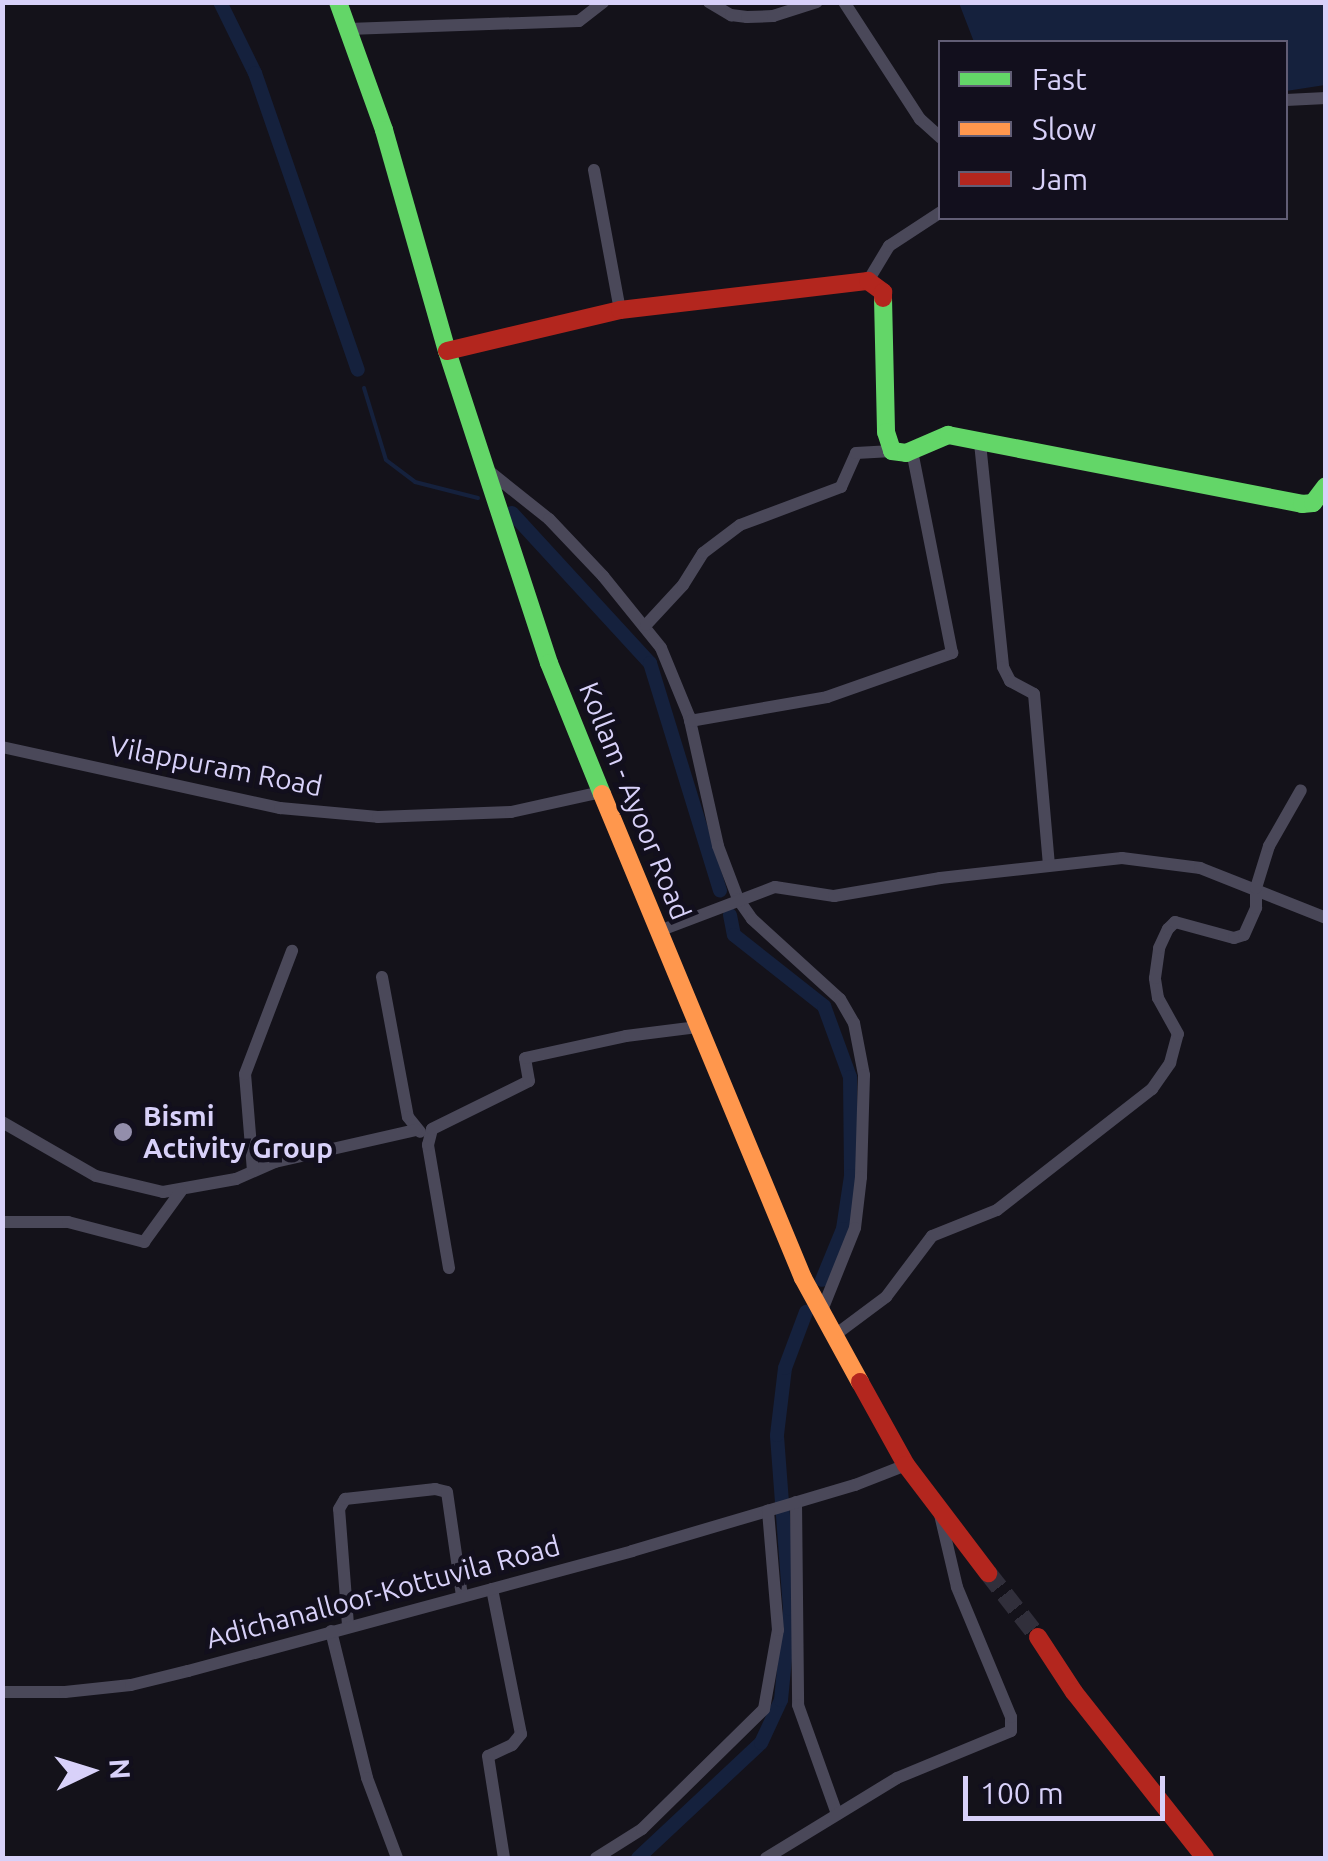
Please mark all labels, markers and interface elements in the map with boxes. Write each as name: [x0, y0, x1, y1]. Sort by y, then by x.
legend: [938, 40, 1288, 220]
text: Fast: [1032, 62, 1087, 96]
text: Slow: [1032, 112, 1096, 146]
text: Jam: [1032, 162, 1088, 196]
street label: Kollam - Ayoor Road: [572, 677, 698, 925]
street label: Vilappuram Road: [107, 729, 325, 803]
place label: Bismi Activity Group: [143, 1099, 333, 1165]
marker: Bismi Activity Group: [112, 1121, 134, 1143]
street label: Adichanalloor-Kottuvila Road: [202, 1529, 564, 1655]
north arrow: [40, 1721, 140, 1821]
scale bar: [968, 1756, 1170, 1818]
text: N: [104, 1757, 137, 1780]
text: 100 m: [980, 1776, 1064, 1810]

